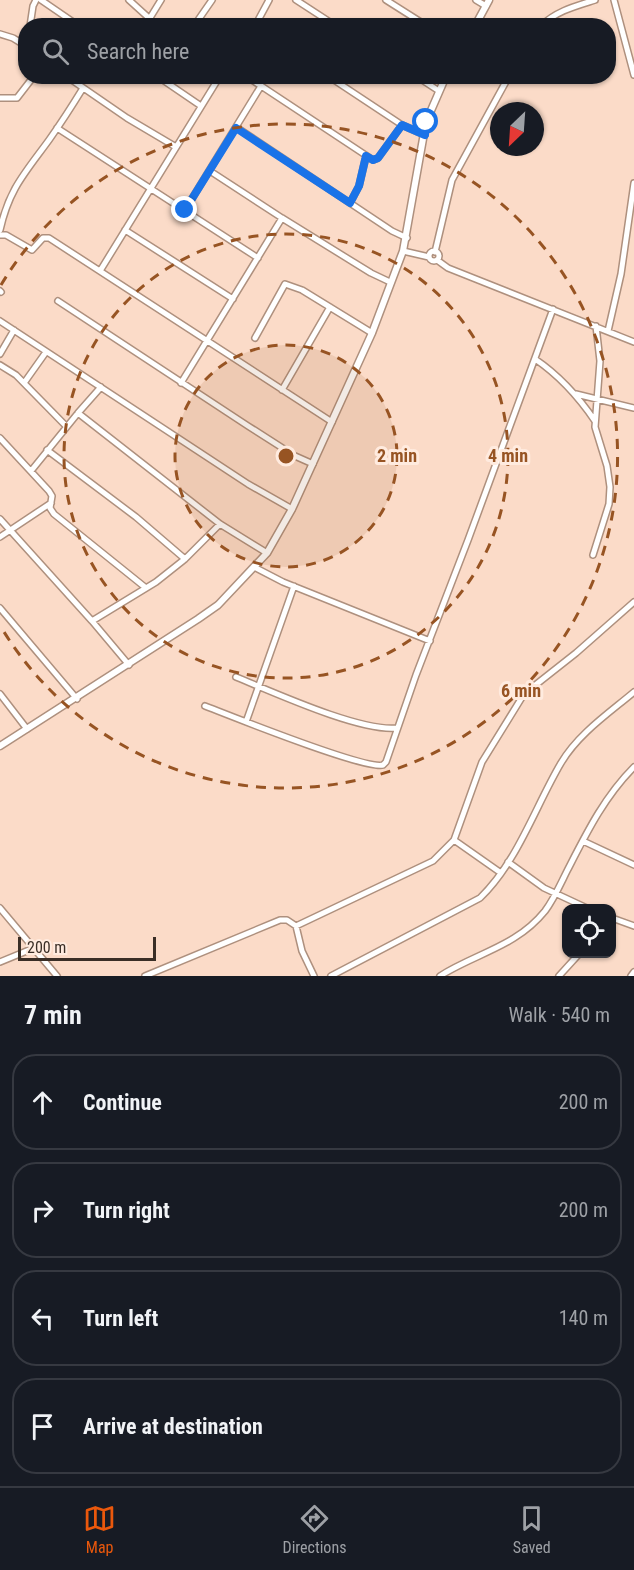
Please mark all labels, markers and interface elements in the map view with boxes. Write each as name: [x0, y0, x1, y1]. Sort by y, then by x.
search box: [18, 18, 616, 84]
icon: search: [39, 35, 72, 68]
text: Search here: [87, 39, 189, 64]
north arrow: [490, 102, 544, 156]
route start: [412, 108, 438, 134]
route end: [171, 196, 197, 222]
text: 2 min: [377, 445, 417, 466]
text: 4 min: [488, 445, 528, 466]
centre of rings: [276, 446, 296, 466]
text: 6 min: [501, 680, 541, 701]
map controls: [562, 904, 616, 958]
button: locate: [562, 904, 616, 958]
scale bar: [18, 934, 156, 962]
text: 200 m: [27, 938, 66, 957]
text: 7 min: [24, 1000, 82, 1030]
text: Walk · 540 m: [509, 1003, 610, 1027]
icon: ahead: [26, 1086, 59, 1119]
text: Continue: [83, 1090, 162, 1115]
text: 200 m: [559, 1090, 608, 1114]
icon: right: [26, 1194, 59, 1227]
text: Turn right: [83, 1198, 170, 1223]
text: 200 m: [559, 1198, 608, 1222]
icon: left: [26, 1302, 59, 1335]
text: Turn left: [83, 1306, 158, 1331]
text: 140 m: [559, 1306, 608, 1330]
icon: arrive: [26, 1410, 59, 1443]
text: Arrive at destination: [83, 1414, 263, 1439]
tab: Map: [83, 1502, 116, 1557]
tab: Directions: [283, 1502, 346, 1557]
tab: Saved: [513, 1502, 551, 1557]

